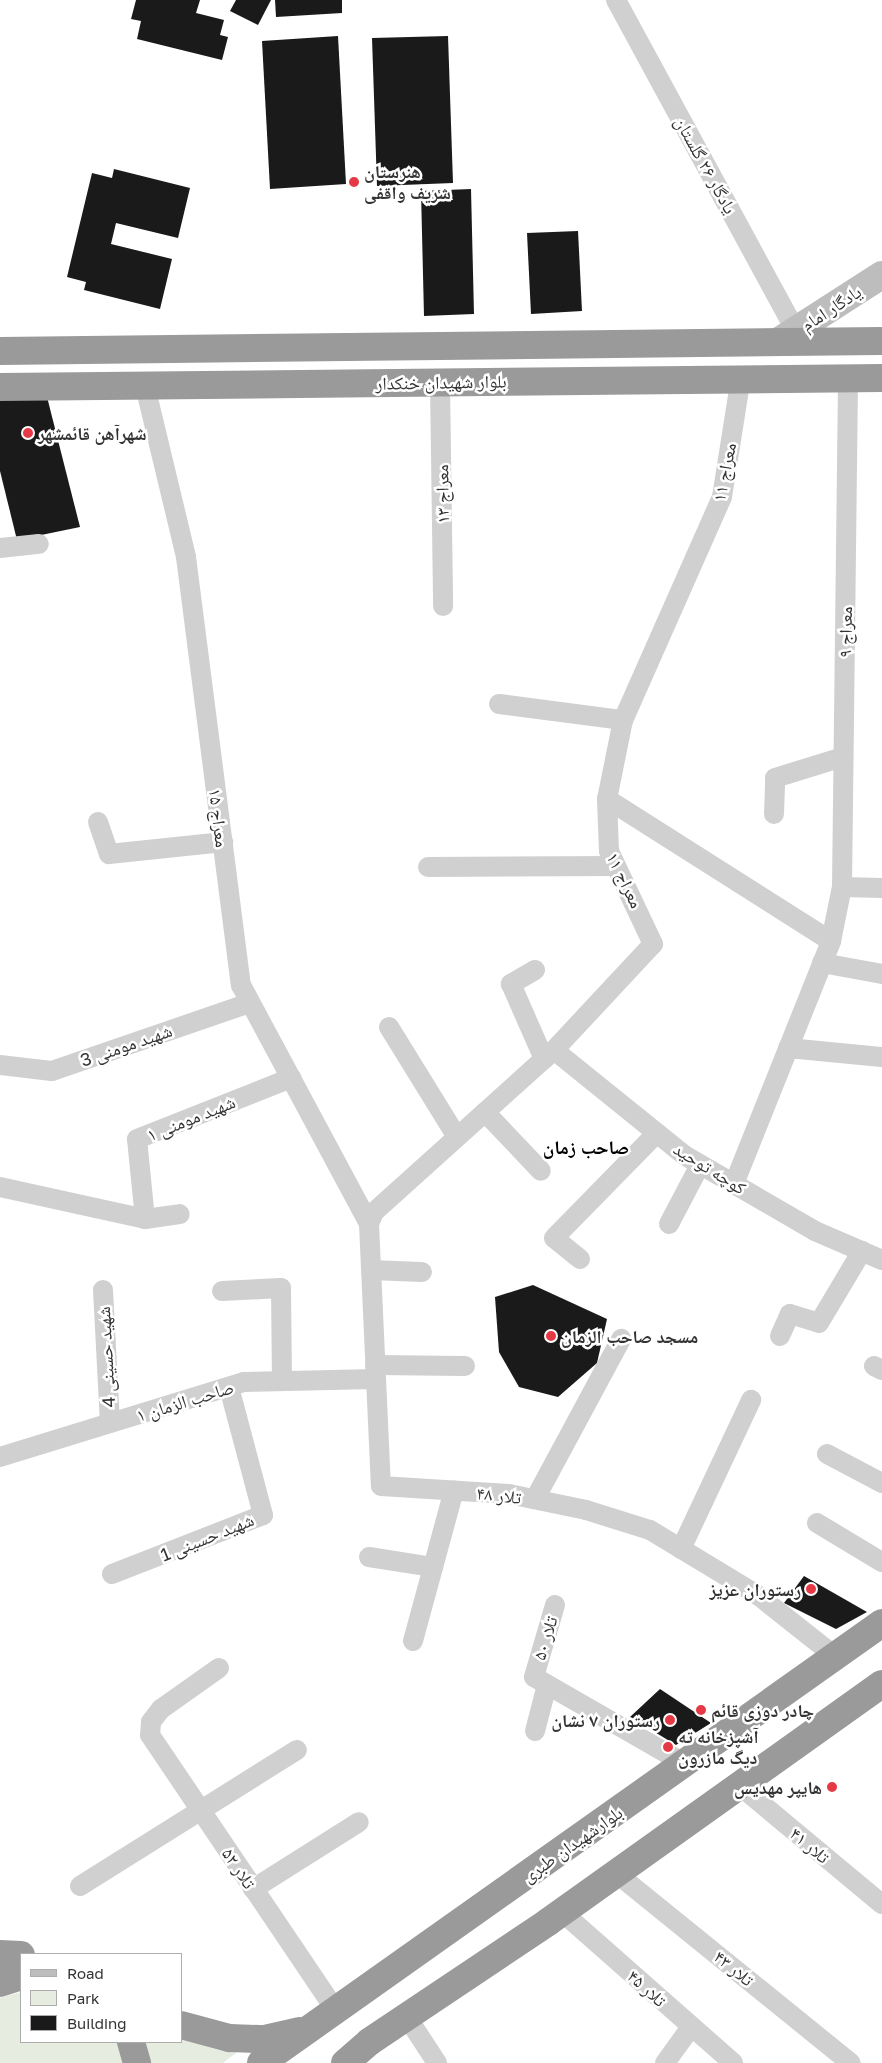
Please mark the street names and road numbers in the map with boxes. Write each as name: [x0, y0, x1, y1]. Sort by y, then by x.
street label: یادگار ۲۶ گلستان: [670, 113, 742, 217]
street label: یادگار امام: [797, 281, 865, 335]
street label: بلوار شهیدان خنکدار: [375, 370, 507, 394]
street label: معراج ۱۱: [708, 441, 740, 503]
street label: معراج ۱۳: [431, 464, 453, 524]
street label: معراج ۹: [834, 606, 856, 658]
street label: معراج ۱۵: [205, 787, 233, 849]
street label: معراج ۱۱: [602, 849, 648, 911]
street label: شهید مومنی 3: [77, 1019, 175, 1071]
street label: شهید مومنی ۱: [144, 1091, 238, 1145]
street label: کوچه توحید: [670, 1137, 750, 1199]
street label: شهید حسینی 4: [93, 1306, 119, 1408]
street label: صاحب الزمان ۱: [134, 1376, 236, 1426]
street label: تلار ۴۸: [476, 1482, 522, 1508]
street label: شهید حسینی 1: [157, 1508, 257, 1566]
street label: تلار ۵۰: [528, 1613, 562, 1663]
street label: بلوارشهیدان طبری: [518, 1801, 626, 1887]
street label: تلار ۴۱: [786, 1822, 834, 1868]
street label: تلار ۵۲: [218, 1843, 260, 1893]
street label: تلار ۴۳: [710, 1946, 758, 1990]
street label: تلار ۴۵: [623, 1965, 671, 2011]

